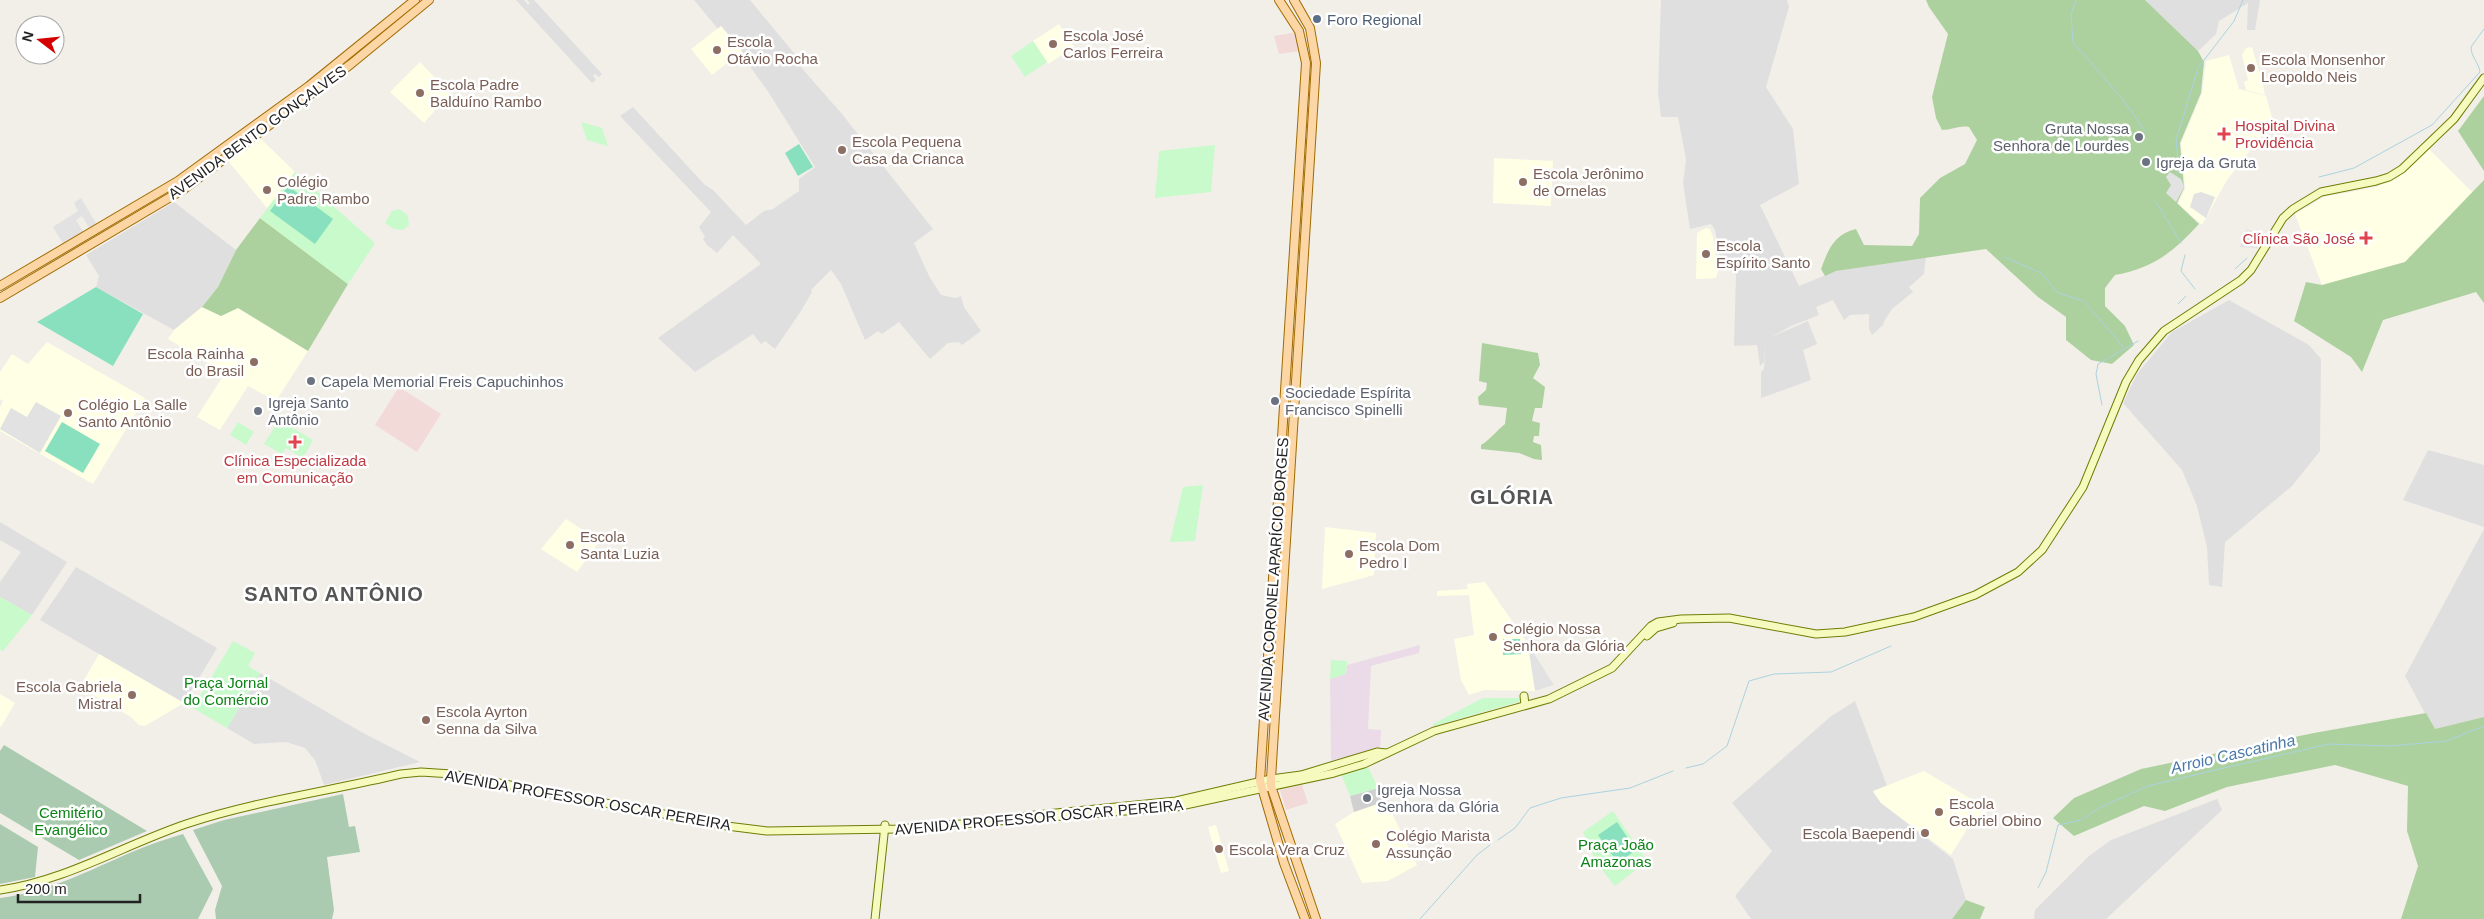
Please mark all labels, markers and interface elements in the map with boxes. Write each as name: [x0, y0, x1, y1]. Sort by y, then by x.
place label: Foro Regional: [1327, 11, 1421, 28]
marker: Foro Regional: [1311, 13, 1323, 25]
north arrow: [15, 15, 65, 65]
place label: Escola José Carlos Ferreira: [1063, 27, 1164, 61]
text: N: [18, 29, 37, 43]
place label: Escola Otávio Rocha: [727, 33, 819, 67]
marker: Escola José Carlos Ferreira: [1047, 38, 1059, 50]
marker: Escola Otávio Rocha: [711, 44, 723, 56]
place label: Escola Monsenhor Leopoldo Neis: [2261, 51, 2385, 85]
street label: AVENIDA BENTO GONÇALVES: [165, 62, 349, 202]
marker: Escola Monsenhor Leopoldo Neis: [2245, 62, 2257, 74]
place label: Escola Padre Balduíno Rambo: [430, 76, 542, 110]
marker: Escola Padre Balduíno Rambo: [414, 87, 426, 99]
place label: Hospital Divina Providência: [2235, 117, 2336, 151]
place label: Gruta Nossa Senhora de Lourdes: [1993, 120, 2130, 154]
marker: Hospital Divina Providência: [2217, 127, 2231, 141]
marker: Gruta Nossa Senhora de Lourdes: [2133, 131, 2145, 143]
place label: Escola Pequena Casa da Crianca: [852, 133, 964, 167]
marker: Escola Pequena Casa da Crianca: [836, 144, 848, 156]
place label: Igreja da Gruta: [2156, 154, 2257, 171]
marker: Igreja da Gruta: [2140, 156, 2152, 168]
place label: Escola Jerônimo de Ornelas: [1533, 165, 1644, 199]
place label: Colégio Padre Rambo: [277, 173, 370, 207]
marker: Escola Jerônimo de Ornelas: [1517, 176, 1529, 188]
marker: Colégio Padre Rambo: [261, 184, 273, 196]
place label: Clínica São José: [2242, 230, 2355, 247]
marker: Clínica São José: [2359, 231, 2373, 245]
place label: Escola Espírito Santo: [1716, 237, 1810, 271]
marker: Escola Espírito Santo: [1700, 248, 1712, 260]
place label: Escola Rainha do Brasil: [147, 345, 245, 379]
marker: Escola Rainha do Brasil: [248, 356, 260, 368]
place label: Capela Memorial Freis Capuchinhos: [321, 373, 564, 390]
marker: Capela Memorial Freis Capuchinhos: [305, 375, 317, 387]
place label: Sociedade Espírita Francisco Spinelli: [1285, 384, 1412, 418]
place label: Igreja Santo Antônio: [268, 394, 349, 428]
marker: Sociedade Espírita Francisco Spinelli: [1269, 395, 1281, 407]
place label: Colégio La Salle Santo Antônio: [78, 396, 187, 430]
marker: Igreja Santo Antônio: [252, 405, 264, 417]
marker: Colégio La Salle Santo Antônio: [62, 407, 74, 419]
marker: Clínica Especializada em Comunicação: [288, 435, 302, 449]
street label: AVENIDA CORONEL APARÍCIO BORGES: [1255, 437, 1291, 721]
place label: Clínica Especializada em Comunicação: [224, 452, 367, 486]
district label: GLÓRIA: [1470, 485, 1554, 508]
place label: Escola Santa Luzia: [580, 528, 660, 562]
place label: Escola Dom Pedro I: [1359, 537, 1440, 571]
marker: Escola Santa Luzia: [564, 539, 576, 551]
marker: Escola Dom Pedro I: [1343, 548, 1355, 560]
district label: SANTO ANTÔNIO: [244, 582, 424, 605]
place label: Colégio Nossa Senhora da Glória: [1503, 620, 1625, 654]
marker: Colégio Nossa Senhora da Glória: [1487, 631, 1499, 643]
park label: Praça Jornal do Comércio: [183, 674, 269, 708]
place label: Escola Gabriela Mistral: [16, 678, 123, 712]
marker: Escola Gabriela Mistral: [126, 689, 138, 701]
place label: Escola Ayrton Senna da Silva: [436, 703, 538, 737]
marker: Escola Ayrton Senna da Silva: [420, 714, 432, 726]
water label: Arroio Cascatinha: [2168, 731, 2297, 777]
street label: AVENIDA PROFESSOR OSCAR PEREIRA: [444, 766, 732, 834]
place label: Igreja Nossa Senhora da Glória: [1377, 781, 1499, 815]
marker: Igreja Nossa Senhora da Glória: [1361, 792, 1373, 804]
place label: Escola Gabriel Obino: [1949, 795, 2042, 829]
street label: AVENIDA PROFESSOR OSCAR PEREIRA: [894, 796, 1184, 838]
park label: Cemitério Evangélico: [34, 804, 108, 838]
marker: Escola Gabriel Obino: [1933, 806, 1945, 818]
place label: Escola Baependi: [1802, 825, 1915, 842]
place label: Colégio Marista Assunção: [1386, 827, 1491, 861]
marker: Escola Baependi: [1919, 827, 1931, 839]
park label: Praça João Amazonas: [1578, 836, 1654, 870]
marker: Colégio Marista Assunção: [1370, 838, 1382, 850]
place label: Escola Vera Cruz: [1229, 841, 1345, 858]
marker: Escola Vera Cruz: [1213, 843, 1225, 855]
scale bar: [18, 872, 140, 904]
text: 200 m: [25, 880, 67, 897]

